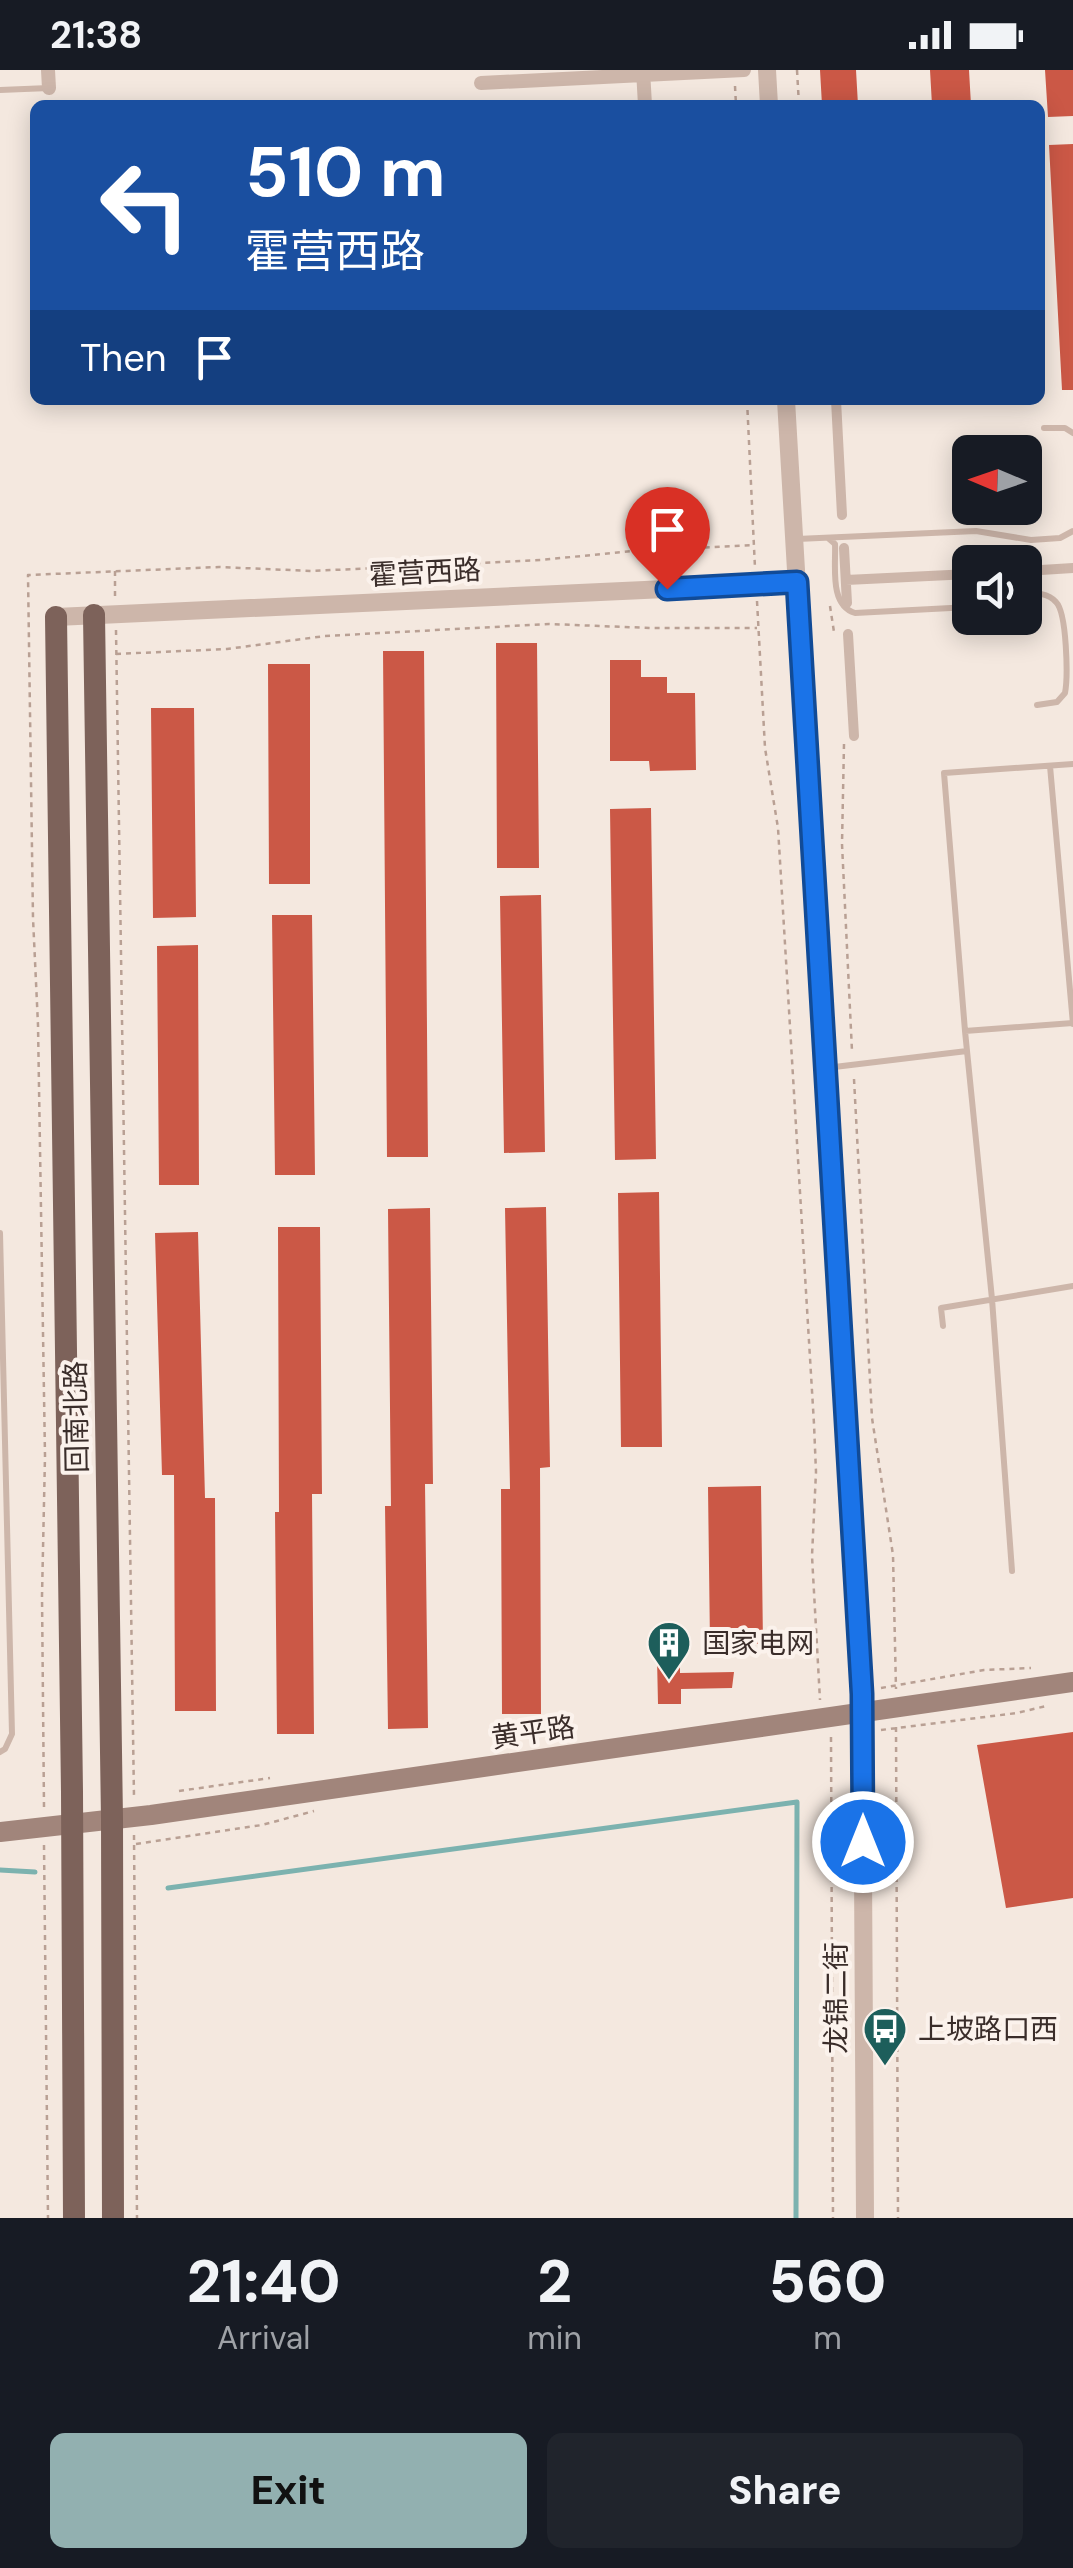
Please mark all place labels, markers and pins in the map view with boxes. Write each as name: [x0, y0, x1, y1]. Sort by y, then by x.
pin: [625, 487, 710, 590]
building icon: 国家电网: [646, 1620, 692, 1681]
place label: 国家电网: [702, 1625, 814, 1662]
bus stop icon: 上坡路口西: [862, 2006, 908, 2067]
place label: 上坡路口西: [918, 2011, 1058, 2048]

